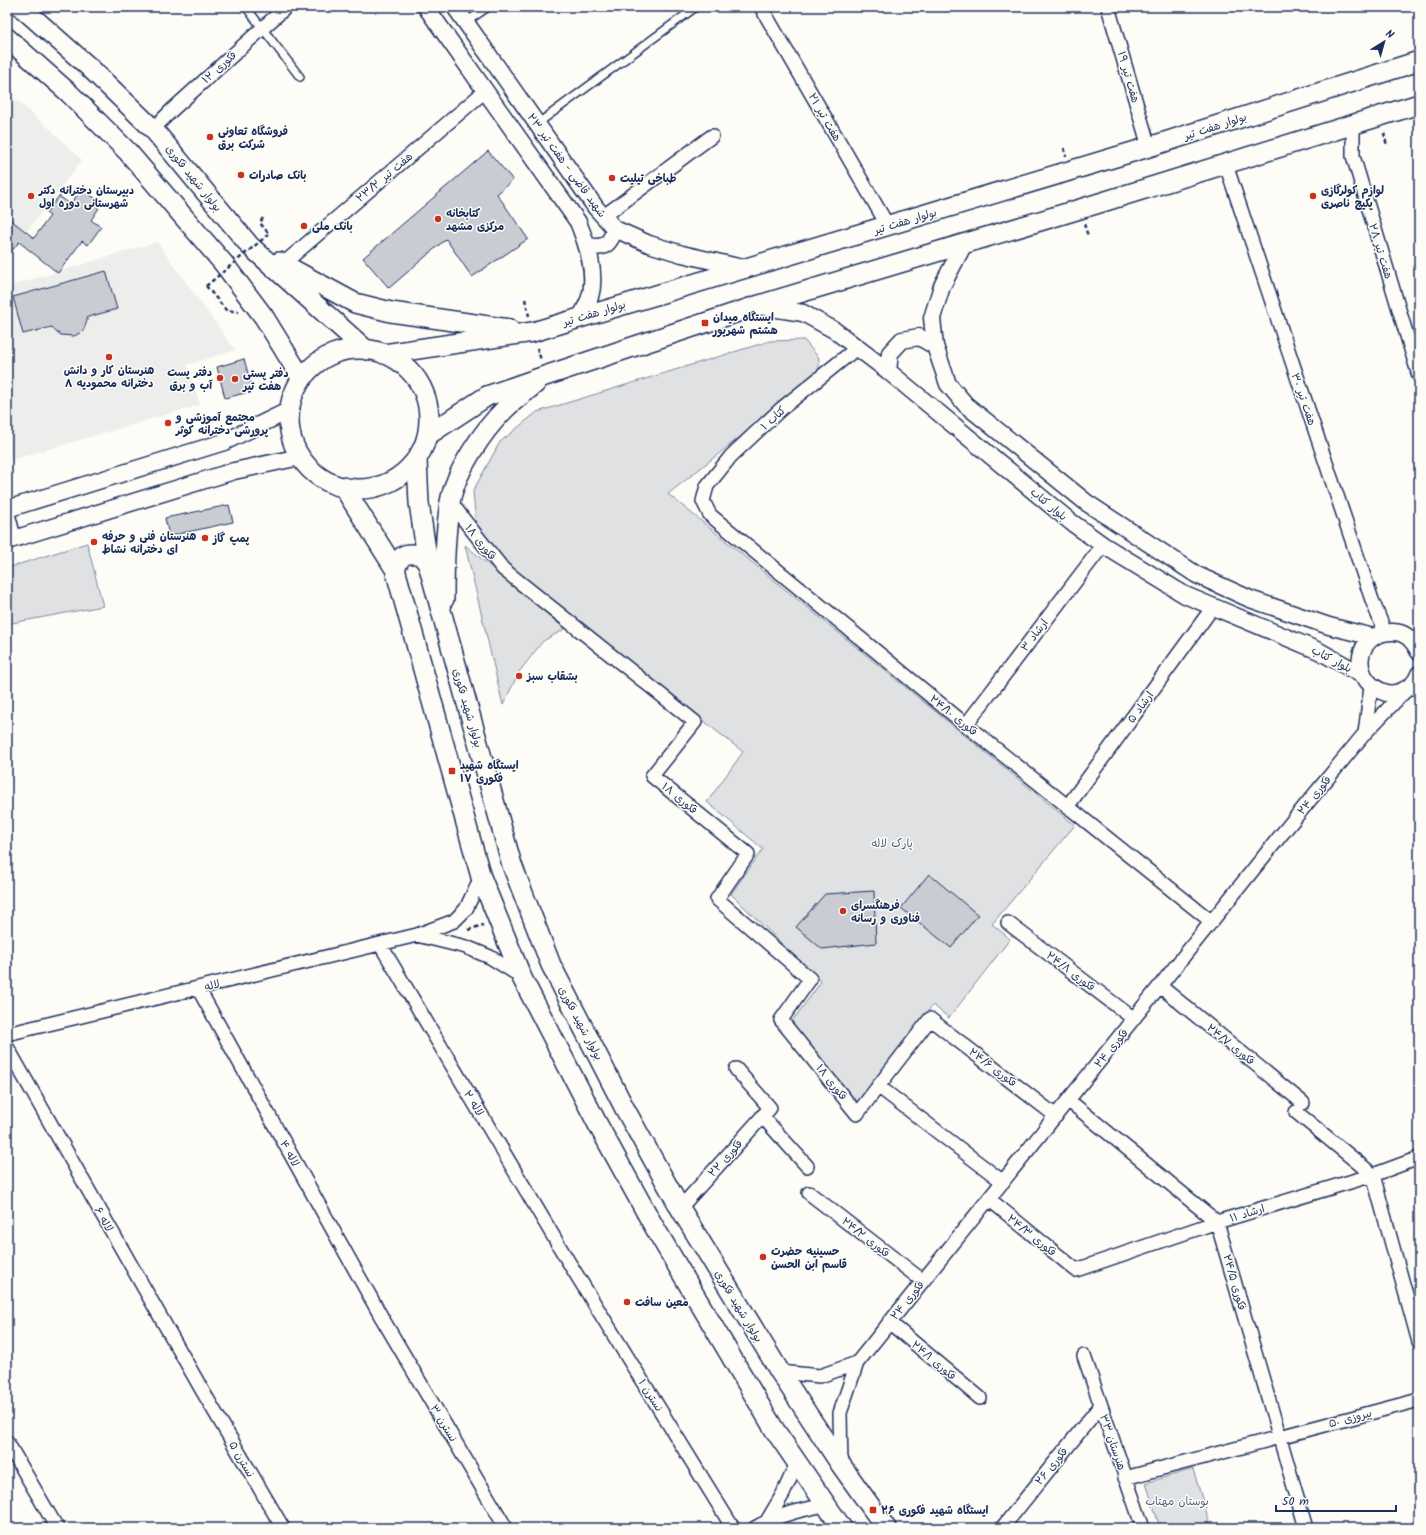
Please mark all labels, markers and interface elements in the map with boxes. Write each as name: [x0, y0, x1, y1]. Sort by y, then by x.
north arrow: [1364, 22, 1404, 62]
text: N: [1381, 26, 1398, 44]
street label: فکوری ۱۲: [198, 47, 241, 88]
street label: هفت تیر ۱۹: [1112, 49, 1144, 105]
street label: هفت تیر ۲۱: [803, 90, 845, 145]
street label: بولوار هفت تیر: [1181, 108, 1249, 146]
street label: شهید قاضی - هفت تیر ۲۳: [522, 110, 610, 222]
place label: فروشگاه تعاونی شرکت برق: [218, 123, 288, 154]
marker: فروشگاه تعاونی شرکت برق: [205, 132, 215, 142]
street label: بولوار شهید فکوری: [161, 141, 226, 216]
street label: هفت تیر ۲۳/۲: [352, 148, 417, 207]
place label: بانک صادرات: [249, 167, 306, 185]
marker: بانک صادرات: [236, 170, 246, 180]
place label: طباخی تیلیت: [620, 170, 676, 188]
marker: طباخی تیلیت: [607, 173, 617, 183]
place label: دبیرستان دخترانه دکتر شهرستانی دوره اول: [38, 182, 134, 213]
place label: لوازم کولرگازی پکیج ناصری: [1321, 182, 1384, 213]
marker: دبیرستان دخترانه دکتر شهرستانی دوره اول: [26, 191, 36, 201]
marker: لوازم کولرگازی پکیج ناصری: [1308, 191, 1318, 201]
street label: بولوار هفت تیر: [871, 204, 939, 240]
place label: کتابخانه مرکزی مشهد: [446, 205, 504, 236]
marker: کتابخانه مرکزی مشهد: [433, 214, 443, 224]
place label: بانک ملی: [312, 218, 353, 236]
marker: بانک ملی: [299, 221, 309, 231]
street label: هفت تیر ۲۸: [1363, 221, 1397, 281]
street label: بولوار هفت تیر: [560, 296, 628, 332]
place label: ایستگاه میدان هشتم شهریور: [712, 309, 778, 340]
marker: ایستگاه میدان هشتم شهریور: [700, 318, 710, 328]
marker: هنرستان کار و دانش دخترانه محمودیه ۸: [104, 352, 114, 362]
place label: هنرستان کار و دانش دخترانه محمودیه ۸: [64, 362, 154, 393]
place label: دفتر پست آب و برق: [167, 364, 213, 395]
place label: دفتر پستی هفت تیر: [242, 365, 288, 396]
street label: هفت تیر ۳۰: [1286, 370, 1320, 428]
marker: دفتر پست آب و برق: [215, 373, 225, 383]
marker: دفتر پستی هفت تیر: [230, 374, 240, 384]
street label: کتاب ۱: [757, 402, 791, 435]
place label: مجتمع آموزشی و پرورشی دخترانه کوثر: [175, 409, 269, 440]
marker: مجتمع آموزشی و پرورشی دخترانه کوثر: [163, 418, 173, 428]
street label: بلوار کتاب: [1026, 484, 1071, 526]
street label: فکوری ١٨: [460, 521, 501, 565]
place label: هنرستان فنی و حرفه ای دخترانه نشاط: [102, 528, 196, 559]
place label: پمپ گاز: [212, 530, 250, 548]
marker: پمپ گاز: [200, 533, 210, 543]
marker: هنرستان فنی و حرفه ای دخترانه نشاط: [89, 537, 99, 547]
street label: ارشاد ۳: [1016, 615, 1053, 656]
street label: بلوار کتاب: [1308, 642, 1355, 678]
street label: بولوار شهید فکوری: [447, 667, 487, 750]
place label: بشقاب سبز: [526, 668, 578, 686]
marker: بشقاب سبز: [514, 671, 524, 681]
street label: ارشاد ۵: [1123, 688, 1159, 727]
street label: فکوری ۲۴/۱۰: [925, 691, 981, 741]
place label: ایستگاه شهید فکوری ۱۷: [460, 757, 519, 788]
marker: ایستگاه شهید فکوری ۱۷: [447, 766, 457, 776]
street label: فکوری ۲۴: [1293, 772, 1336, 819]
street label: فکوری ١٨: [657, 778, 701, 819]
park label: پارک لاله: [871, 835, 913, 853]
place label: فرهنگسرای فناوری و رسانه: [851, 897, 920, 928]
marker: فرهنگسرای فناوری و رسانه: [838, 906, 848, 916]
street label: فکوری ۲۴/۸: [1042, 947, 1099, 996]
street label: لاله: [203, 975, 222, 997]
street label: بولوار شهید فکوری: [553, 983, 607, 1064]
street label: فکوری ۲۴/۷: [1202, 1020, 1259, 1070]
street label: فکوری ۲۴: [1090, 1025, 1133, 1072]
street label: فکوری ۲۴/۶: [964, 1044, 1020, 1092]
street label: فکوری ١٨: [811, 1061, 852, 1105]
street label: لاله ۲: [458, 1087, 488, 1120]
street label: فکوری ۲۲: [704, 1136, 748, 1182]
street label: لاله ۴: [274, 1137, 304, 1170]
street label: ارشاد ۱۱: [1227, 1200, 1267, 1228]
street label: لاله ۶: [89, 1204, 118, 1235]
street label: فکوری ۲۴/۳: [1003, 1210, 1060, 1261]
street label: فکوری ۲۴/۲: [837, 1213, 894, 1263]
place label: حسینیه حضرت قاسم ابن الحسن: [771, 1243, 847, 1274]
marker: حسینیه حضرت قاسم ابن الحسن: [758, 1252, 768, 1262]
street label: فکوری ۲۴/۵: [1217, 1252, 1251, 1312]
street label: بولوار شهید فکوری: [709, 1267, 767, 1346]
street label: فکوری ۲۴: [886, 1277, 929, 1324]
place label: معین سافت: [635, 1294, 689, 1312]
marker: معین سافت: [622, 1297, 632, 1307]
street label: فکوری ۲۴/۱: [907, 1337, 960, 1385]
street label: نسترن ۱: [633, 1376, 667, 1415]
street label: نسترن ۳: [425, 1401, 461, 1446]
street label: پیروزی ۵۰: [1327, 1405, 1374, 1433]
street label: هنرستان ۳۳: [1094, 1412, 1130, 1473]
street label: نسترن ۵: [223, 1438, 259, 1481]
street label: فکوری ۲۶: [1031, 1444, 1073, 1490]
scale bar: [1276, 1487, 1396, 1513]
text: 50 m: [1282, 1492, 1309, 1511]
park label: بوستان مهتاب: [1145, 1493, 1209, 1511]
place label: ایستگاه شهید فکوری ۲۶: [881, 1502, 989, 1520]
marker: ایستگاه شهید فکوری ۲۶: [868, 1505, 878, 1515]

